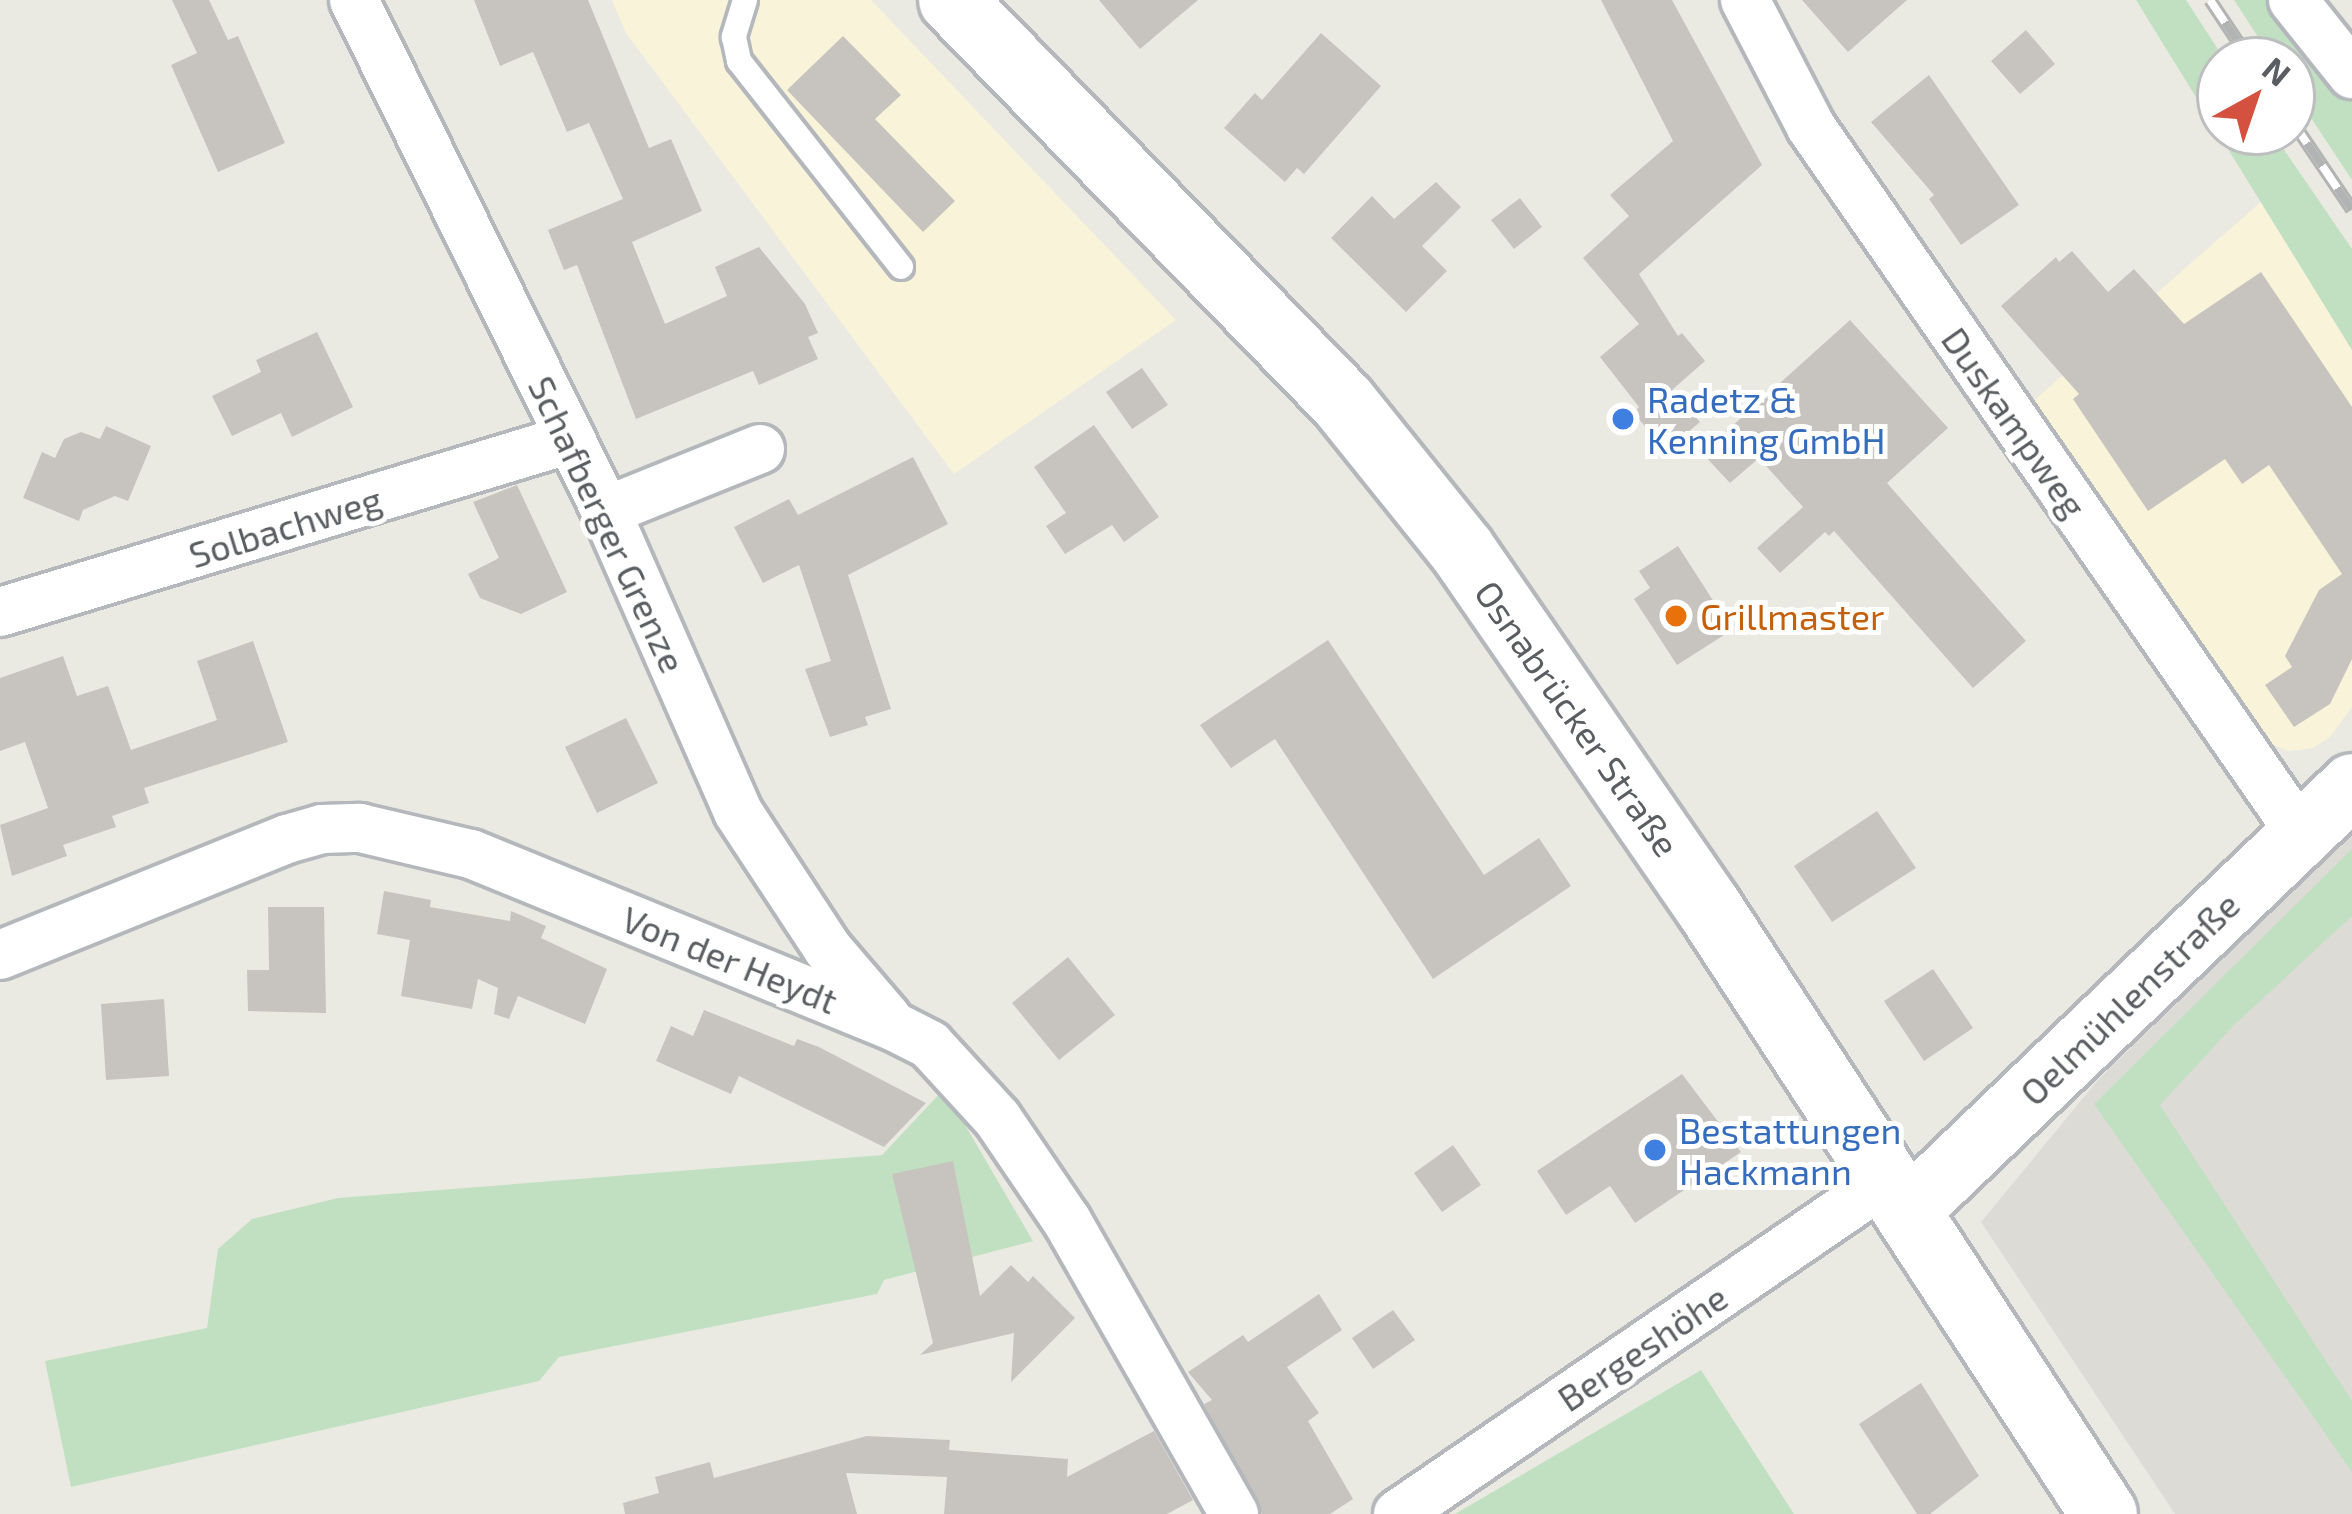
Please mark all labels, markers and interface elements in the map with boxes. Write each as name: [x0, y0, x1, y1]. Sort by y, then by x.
north arrow: [2196, 36, 2316, 156]
text: N: [2255, 48, 2299, 94]
street label: Duskampweg: [1934, 319, 2096, 525]
street label: Schafberger Grenze: [520, 369, 696, 679]
place label: Radetz & Kenning GmbH: [1647, 376, 1886, 461]
marker: Radetz & Kenning GmbH: [1610, 406, 1636, 432]
street label: Solbachweg: [183, 476, 387, 576]
street label: Osnabrücker Straße: [1466, 572, 1690, 864]
place label: Grillmaster: [1700, 594, 1884, 638]
marker: Grillmaster: [1663, 603, 1689, 629]
street label: Oelmühlenstraße: [2010, 882, 2248, 1114]
street label: Von der Heydt: [616, 896, 844, 1022]
place label: Bestattungen Hackmann: [1679, 1107, 1901, 1192]
marker: Bestattungen Hackmann: [1642, 1137, 1668, 1163]
street label: Bergeshöhe: [1549, 1275, 1735, 1419]

